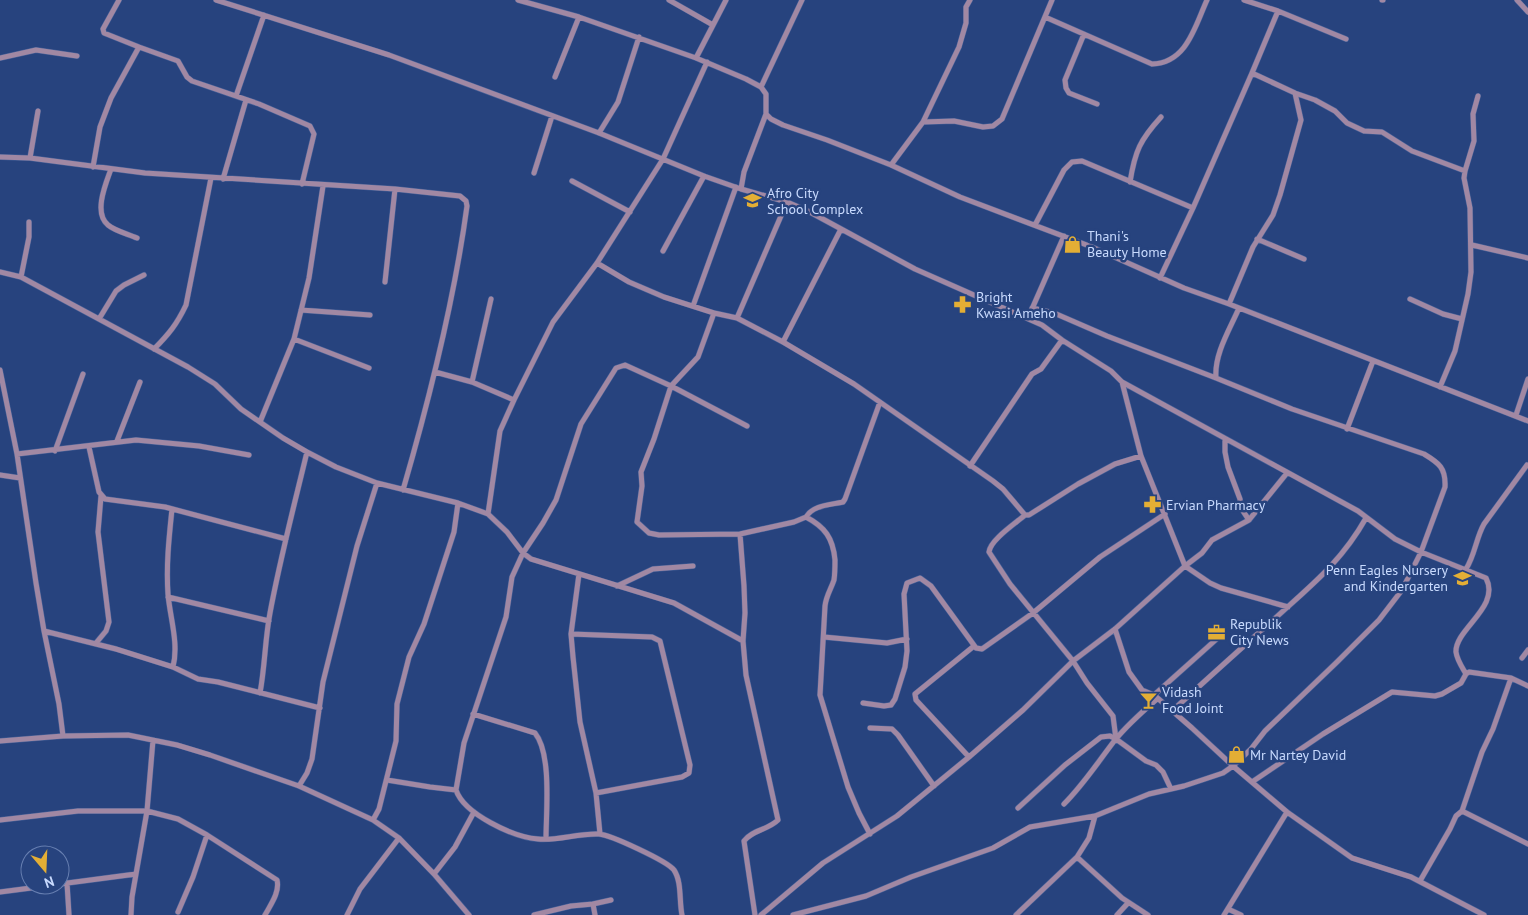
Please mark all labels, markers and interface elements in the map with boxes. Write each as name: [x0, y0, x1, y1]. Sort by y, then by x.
place label: Afro City School Complex: [767, 184, 863, 218]
school or university icon: Afro City School Complex: [743, 191, 763, 211]
place label: Thani's Beauty Home: [1087, 227, 1167, 261]
shop icon: Thani's Beauty Home: [1063, 234, 1083, 254]
place label: Bright Kwasi Ameho: [976, 288, 1056, 322]
pharmacy icon: Bright Kwasi Ameho: [952, 295, 972, 315]
pharmacy icon: Ervian Pharmacy: [1142, 495, 1162, 515]
place label: Ervian Pharmacy: [1166, 496, 1266, 514]
place label: Penn Eagles Nursery and Kindergarten: [1326, 561, 1448, 595]
school or university icon: Penn Eagles Nursery and Kindergarten: [1452, 568, 1472, 588]
place label: Republik City News: [1230, 615, 1289, 649]
office icon: Republik City News: [1206, 622, 1226, 642]
place label: Vidash Food Joint: [1161, 683, 1224, 717]
bar icon: Vidash Food Joint: [1138, 690, 1158, 710]
shop icon: Mr Nartey David: [1226, 745, 1246, 765]
place label: Mr Nartey David: [1250, 746, 1346, 764]
north arrow: [20, 845, 70, 895]
text: N: [42, 872, 57, 892]

